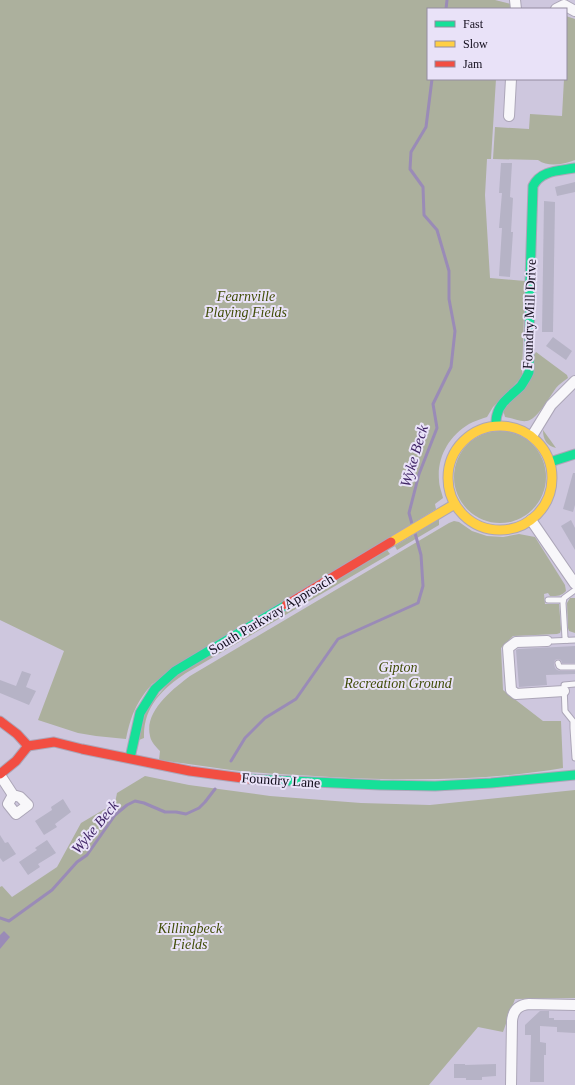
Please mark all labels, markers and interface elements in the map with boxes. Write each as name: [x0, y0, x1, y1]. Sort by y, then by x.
legend: [427, 8, 567, 80]
text: Fast: [463, 17, 484, 31]
text: Slow: [463, 37, 488, 51]
text: Jam: [463, 57, 483, 71]
street label: Foundry Mill Drive: [520, 259, 539, 369]
park label: Fearnville Playing Fields: [204, 289, 288, 320]
water label: Wyke Beck: [397, 423, 431, 489]
street label: South Parkway Approach: [206, 571, 336, 658]
park label: Gipton Recreation Ground: [343, 660, 453, 691]
street label: Foundry Lane: [241, 770, 321, 791]
water label: Wyke Beck: [68, 797, 122, 857]
park label: Killingbeck Fields: [157, 921, 223, 952]

